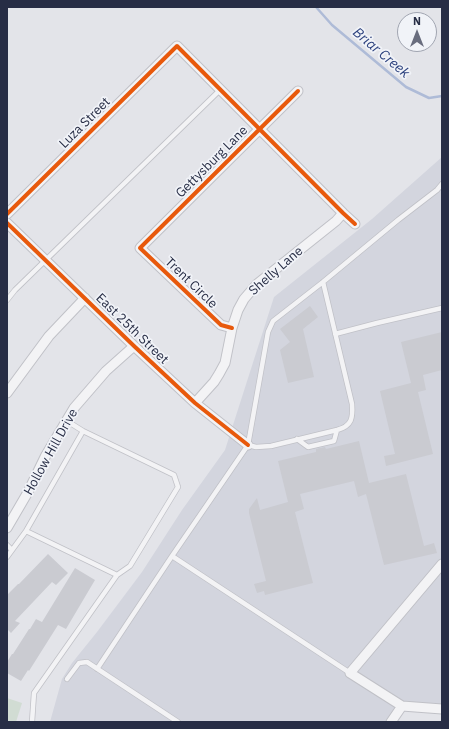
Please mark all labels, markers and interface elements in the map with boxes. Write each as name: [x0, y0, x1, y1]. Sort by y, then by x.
north arrow: [397, 12, 437, 52]
text: N: [413, 14, 421, 28]
water label: Briar Creek: [349, 24, 413, 82]
street label: Luza Street: [56, 94, 114, 152]
street label: Gettysburg Lane: [173, 123, 251, 201]
street label: Shelly Lane: [246, 243, 306, 299]
street label: Trent Circle: [162, 254, 220, 312]
street label: East 25th Street: [93, 291, 171, 367]
street label: Hollow Hill Drive: [21, 406, 81, 498]

